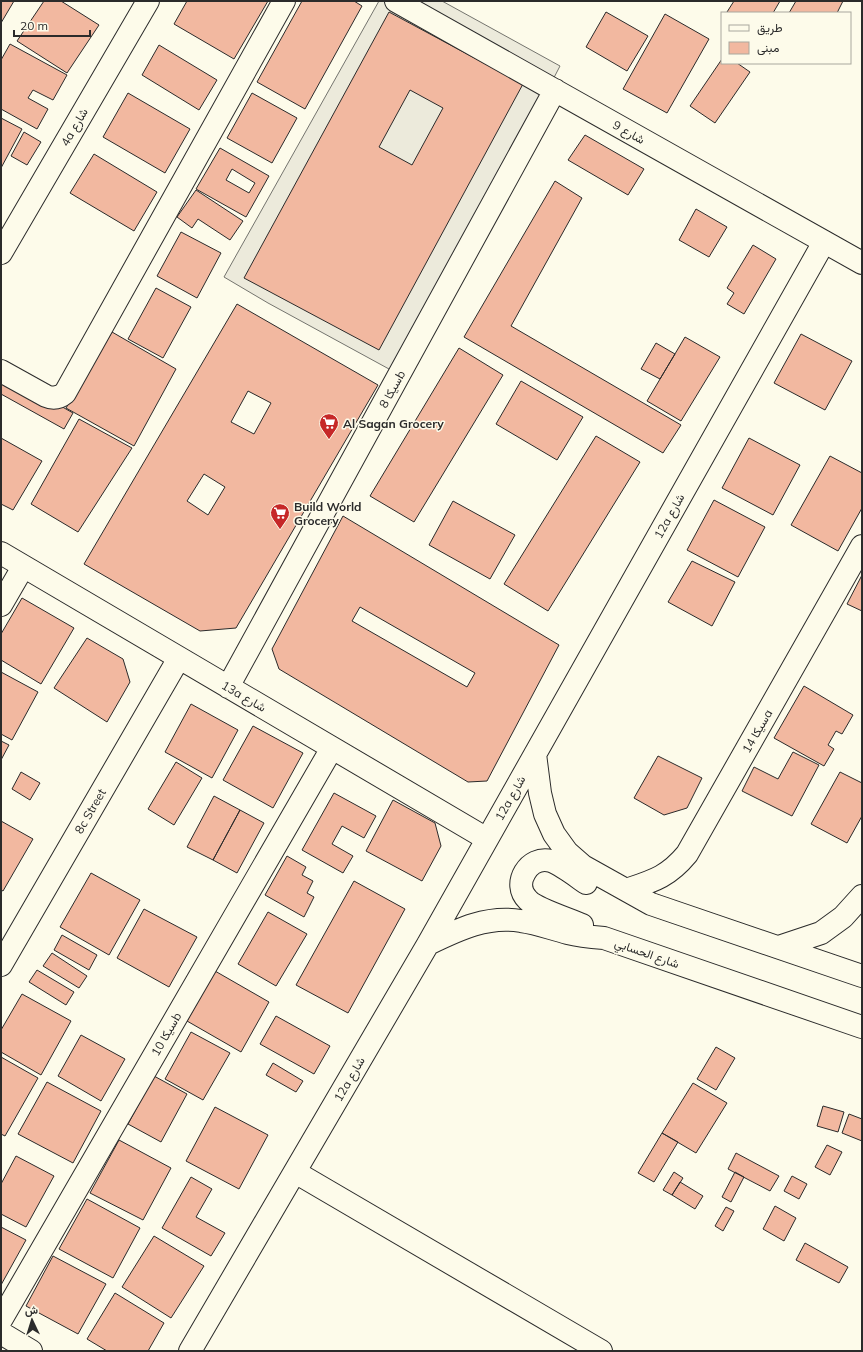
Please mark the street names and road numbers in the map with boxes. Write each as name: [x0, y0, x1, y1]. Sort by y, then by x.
street label: 4a شارع: [57, 105, 93, 150]
street label: شارع 9: [609, 117, 648, 149]
street label: سيكا 8b: [376, 368, 408, 410]
street label: 12a شارع: [651, 491, 689, 542]
street label: 13a شارع: [218, 677, 269, 716]
street label: سيكا 14a: [739, 707, 775, 755]
street label: 12a شارع: [492, 773, 530, 824]
street label: 8c Street: [71, 786, 109, 836]
street label: شارع الحسابي: [612, 935, 681, 974]
street label: سيكا 10b: [148, 1010, 184, 1058]
street label: 12a شارع: [330, 1054, 369, 1105]

